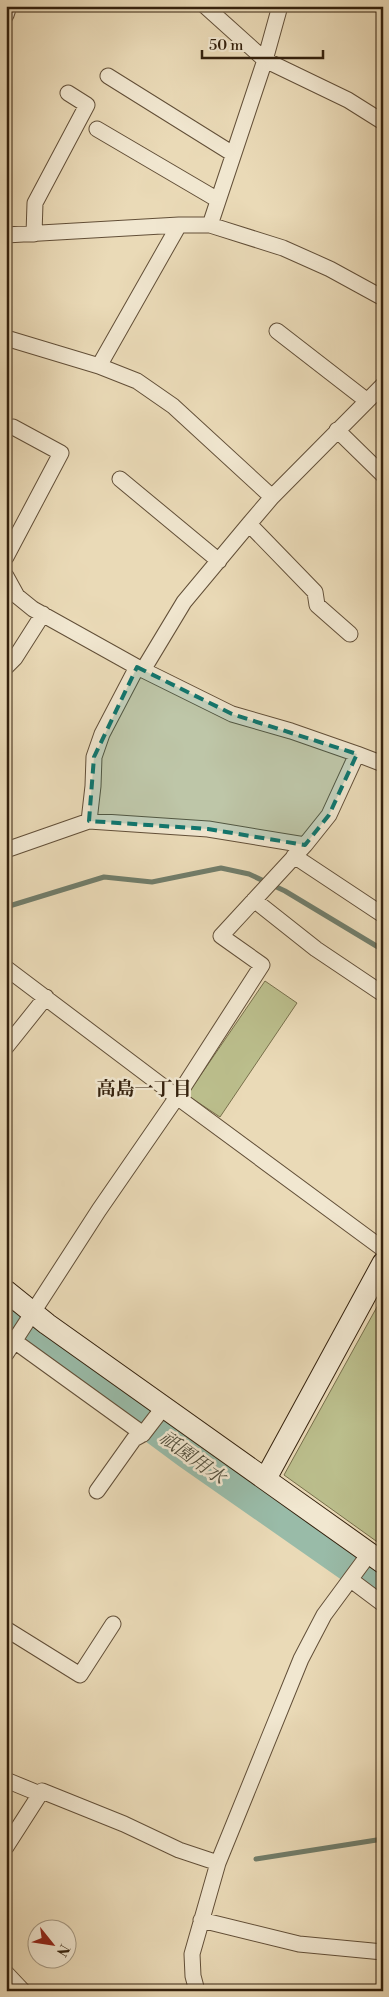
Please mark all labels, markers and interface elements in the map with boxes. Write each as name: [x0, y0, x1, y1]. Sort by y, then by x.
scale bar: [202, 28, 323, 60]
text: 50 m: [209, 36, 243, 55]
district label: 高島一丁目: [96, 1077, 192, 1101]
water label: 祇園用水: [155, 1426, 232, 1491]
north arrow: [28, 1920, 78, 1970]
text: N: [52, 1941, 73, 1959]

